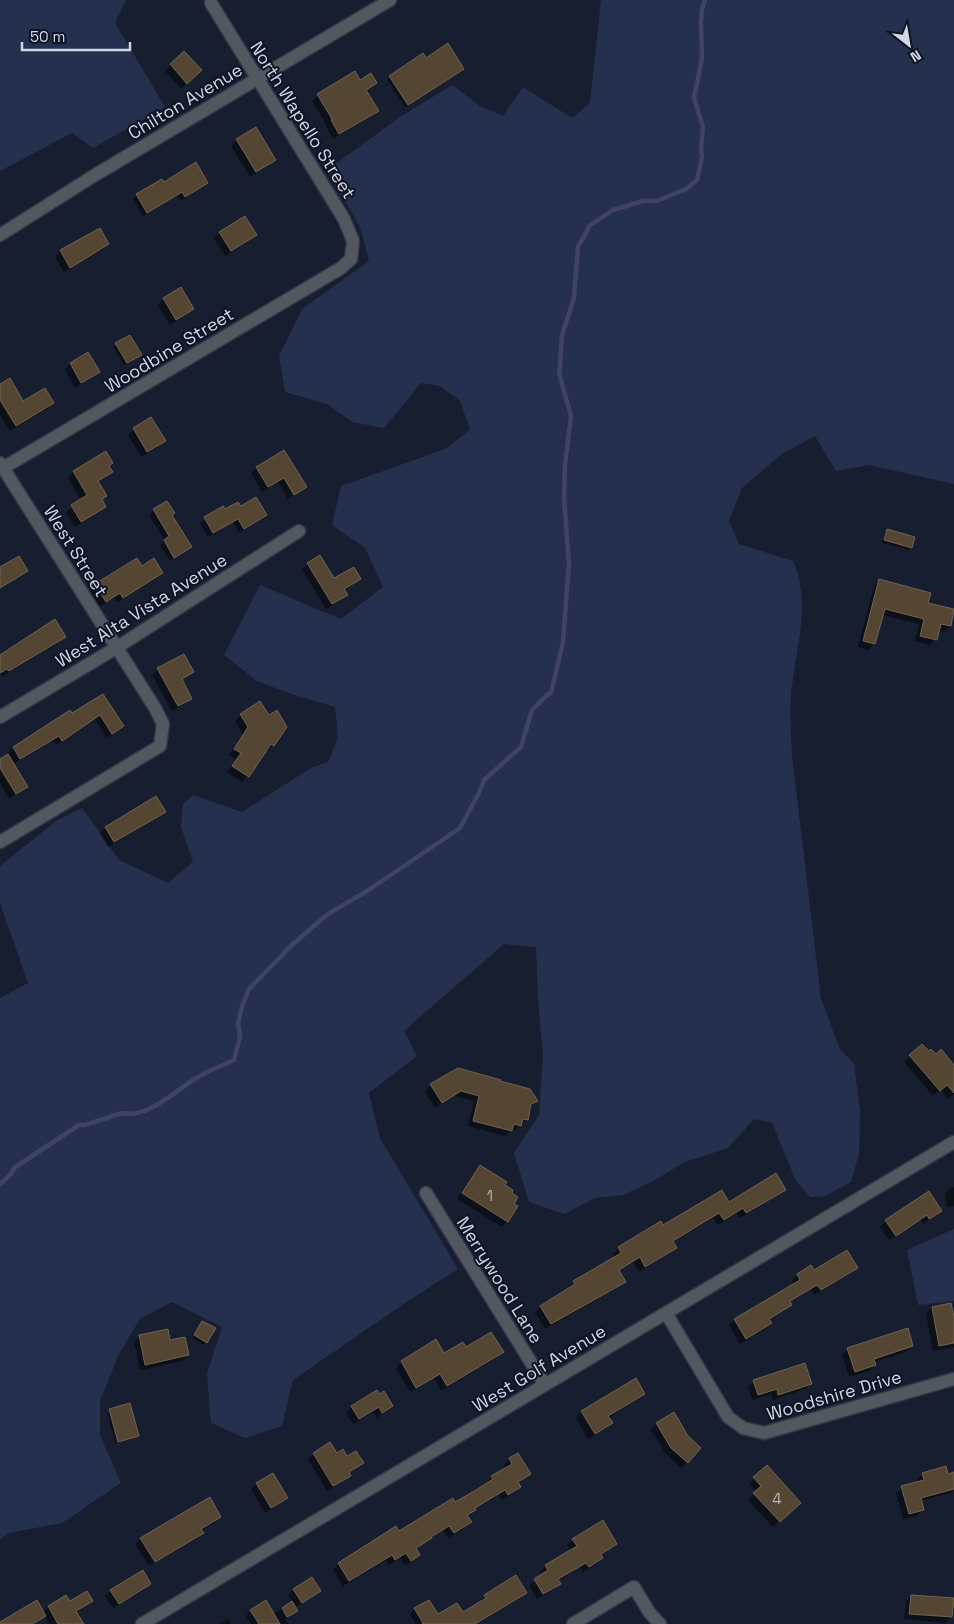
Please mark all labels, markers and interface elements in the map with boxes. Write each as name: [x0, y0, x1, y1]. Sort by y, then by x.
scale bar: [22, 20, 130, 52]
north arrow: [884, 20, 934, 70]
text: 50 m: [30, 27, 65, 46]
street label: North Wapello Street: [245, 37, 361, 203]
text: N: [907, 46, 924, 66]
street label: Chilton Avenue: [124, 58, 246, 144]
street label: Woodbine Street: [100, 302, 238, 398]
street label: West Street: [39, 501, 113, 601]
street label: West Alta Vista Avenue: [51, 548, 231, 672]
house number: 1: [487, 1186, 493, 1205]
street label: Merrywood Lane: [452, 1212, 548, 1348]
street label: West Golf Avenue: [468, 1319, 610, 1417]
street label: Woodshire Drive: [764, 1365, 904, 1425]
house number: 4: [772, 1489, 782, 1508]

